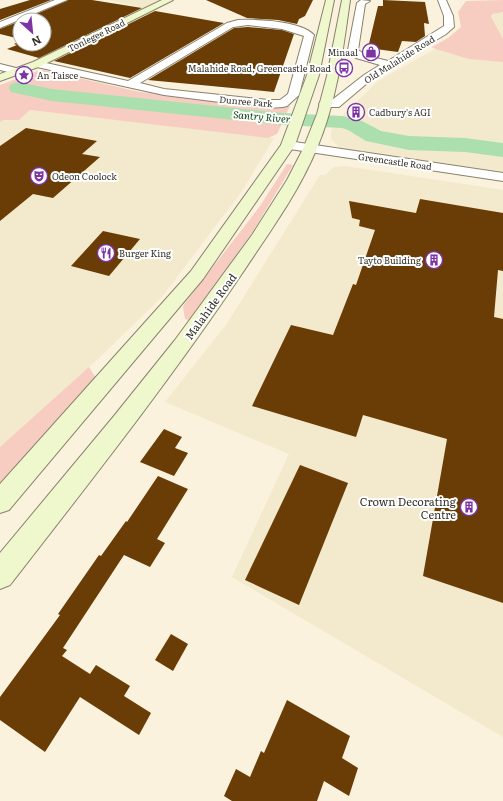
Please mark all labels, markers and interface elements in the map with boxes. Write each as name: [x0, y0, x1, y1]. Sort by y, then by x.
north arrow: [12, 12, 52, 52]
street label: Tonlegee Road: [65, 15, 128, 55]
street label: Old Malahide Road: [361, 31, 438, 86]
text: N: [29, 33, 45, 51]
shop icon: Minaal: [361, 42, 381, 62]
place label: Minaal: [327, 45, 358, 59]
bus stop icon: Malahide Road, Greencastle Road: [334, 58, 354, 78]
place label: Malahide Road, Greencastle Road: [188, 61, 331, 75]
place icon: An Taisce: [14, 65, 34, 85]
place label: An Taisce: [37, 68, 79, 82]
street label: Dunree Park: [219, 92, 274, 110]
building icon: Cadbury's AGI: [346, 102, 366, 122]
place label: Cadbury's AGI: [369, 105, 431, 119]
water label: Santry River: [233, 106, 292, 126]
street label: Greencastle Road: [357, 149, 433, 173]
theatre icon: Odeon Coolock: [29, 166, 49, 186]
place label: Odeon Coolock: [52, 169, 117, 183]
restaurant icon: Burger King: [96, 243, 116, 263]
place label: Burger King: [119, 246, 172, 260]
building icon: Tayto Building: [424, 250, 444, 270]
place label: Tayto Building: [358, 253, 422, 267]
street label: Malahide Road: [180, 269, 240, 342]
place label: Crown Decorating Centre: [360, 493, 457, 522]
building icon: Crown Decorating Centre: [459, 497, 479, 517]

